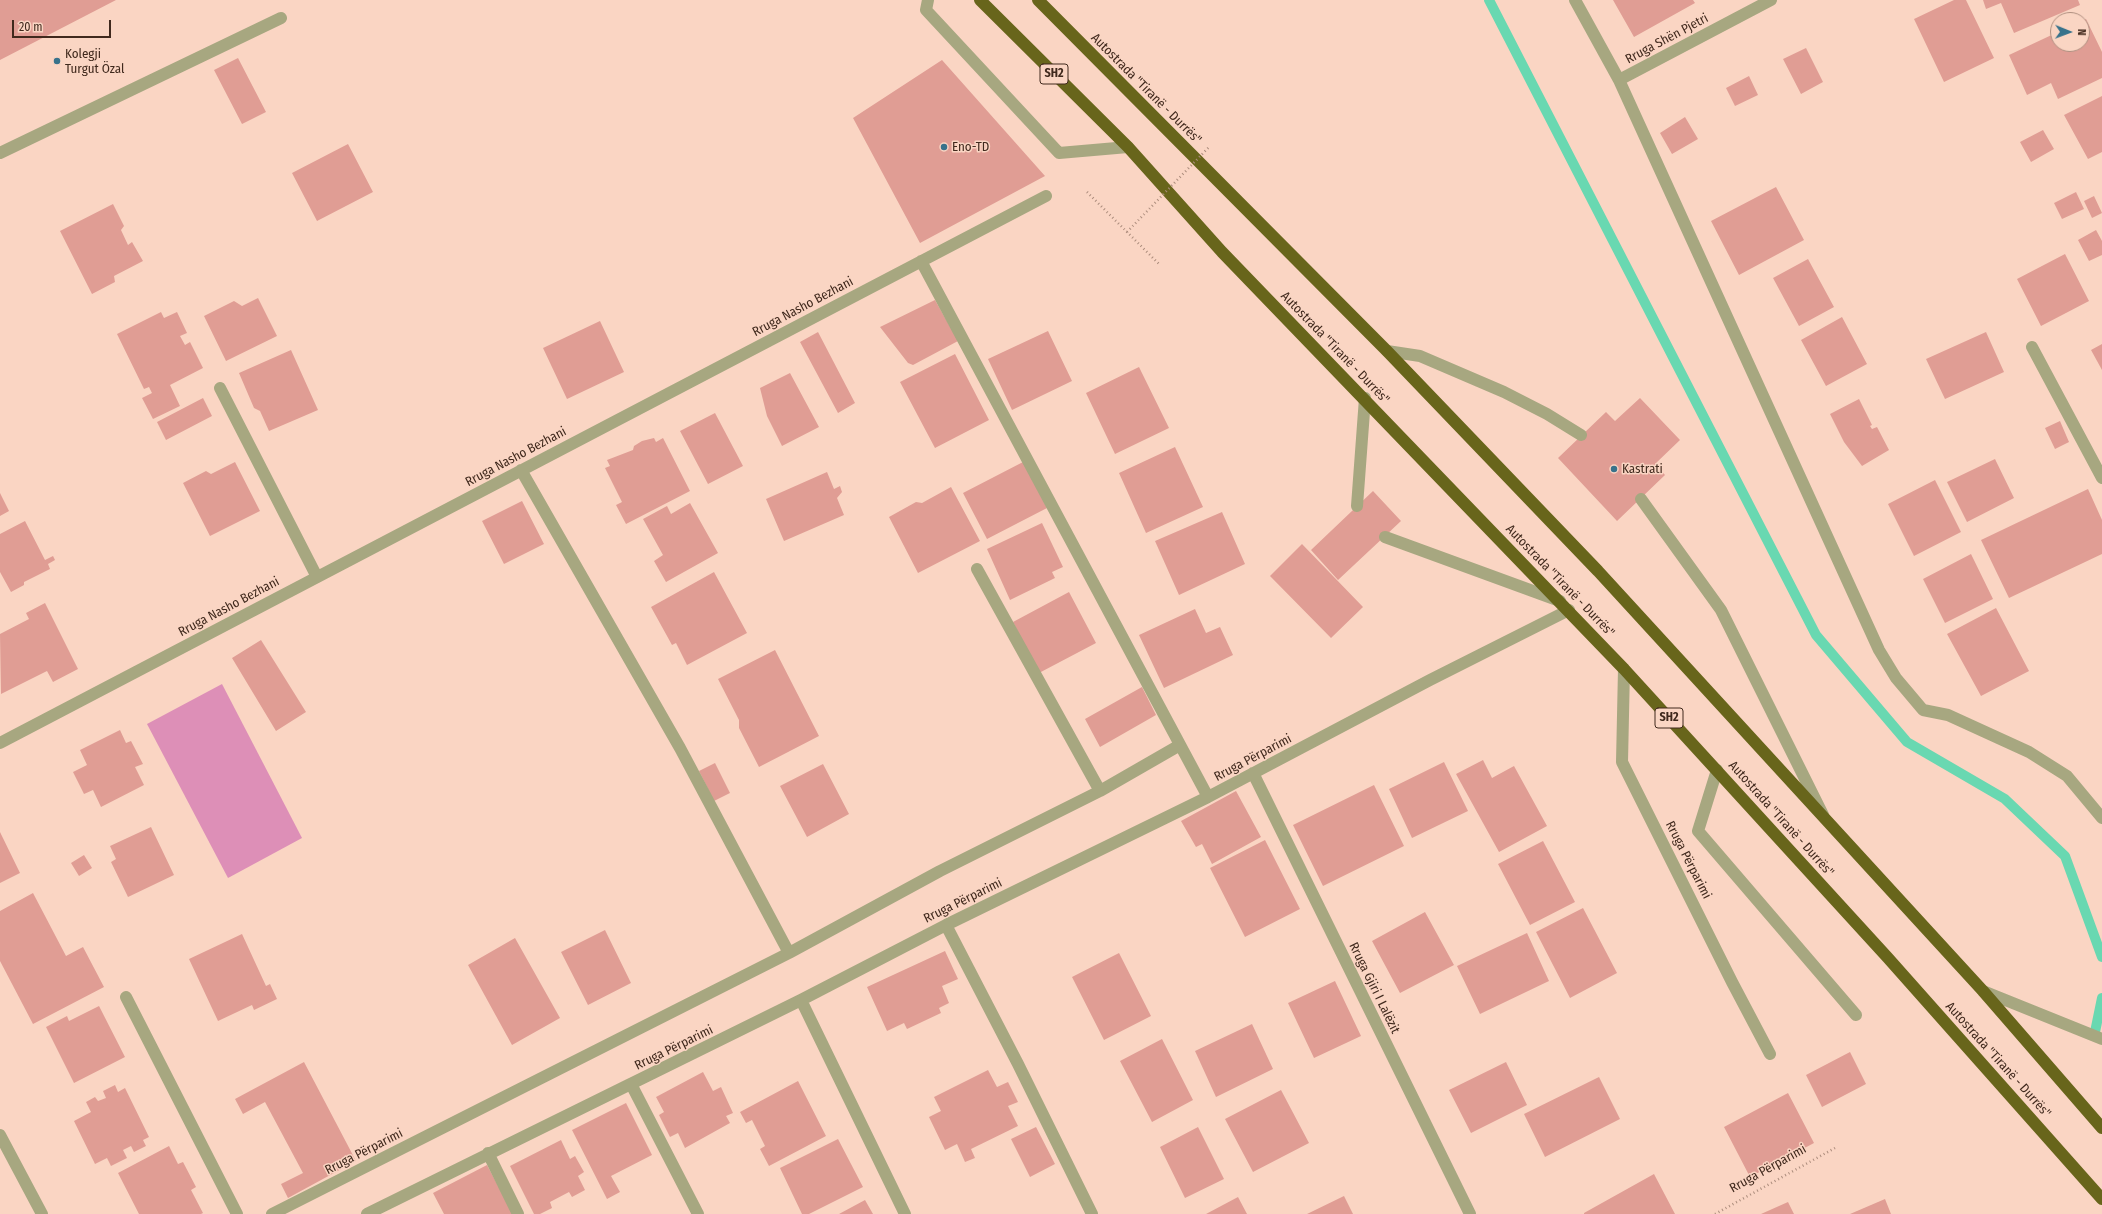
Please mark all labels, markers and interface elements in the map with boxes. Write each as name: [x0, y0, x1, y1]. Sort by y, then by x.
street label: Rruga Shën Pjetri: [1623, 11, 1711, 67]
scale bar: [14, 12, 113, 38]
north arrow: [2050, 12, 2090, 52]
text: 20 m: [19, 20, 43, 34]
text: N: [2075, 29, 2088, 36]
street label: Autostrada "Tiranë - Durrës": [1087, 30, 1205, 148]
place label: Kolegji Turgut Özal: [65, 46, 124, 77]
marker: Kolegji Turgut Özal: [52, 56, 62, 66]
road number: SH2: [1040, 64, 1068, 84]
place label: Eno-TD: [952, 139, 989, 155]
marker: Eno-TD: [939, 142, 949, 152]
street label: Rruga Nasho Bezhani: [750, 274, 856, 340]
street label: Autostrada "Tiranë - Durrës": [1277, 289, 1393, 407]
street label: Rruga Nasho Bezhani: [463, 424, 569, 490]
place label: Kastrati: [1622, 461, 1663, 477]
marker: Kastrati: [1609, 464, 1619, 474]
street label: Autostrada "Tiranë - Durrës": [1502, 522, 1618, 640]
street label: Rruga Nasho Bezhani: [176, 574, 282, 640]
road number: SH2: [1655, 708, 1683, 728]
street label: Rruga Përparimi: [1212, 731, 1294, 785]
street label: Autostrada "Tiranë - Durrës": [1725, 758, 1837, 880]
street label: Rruga Përparimi: [1662, 818, 1714, 902]
street label: Rruga Përparimi: [921, 875, 1005, 927]
street label: Rruga Gjiri I Lalëzit: [1345, 940, 1403, 1036]
street label: Autostrada "Tiranë - Durrës": [1942, 999, 2054, 1121]
street label: Rruga Përparimi: [632, 1022, 716, 1074]
street label: Rruga Përparimi: [322, 1126, 406, 1178]
street label: Rruga Përparimi: [1727, 1141, 1809, 1197]

